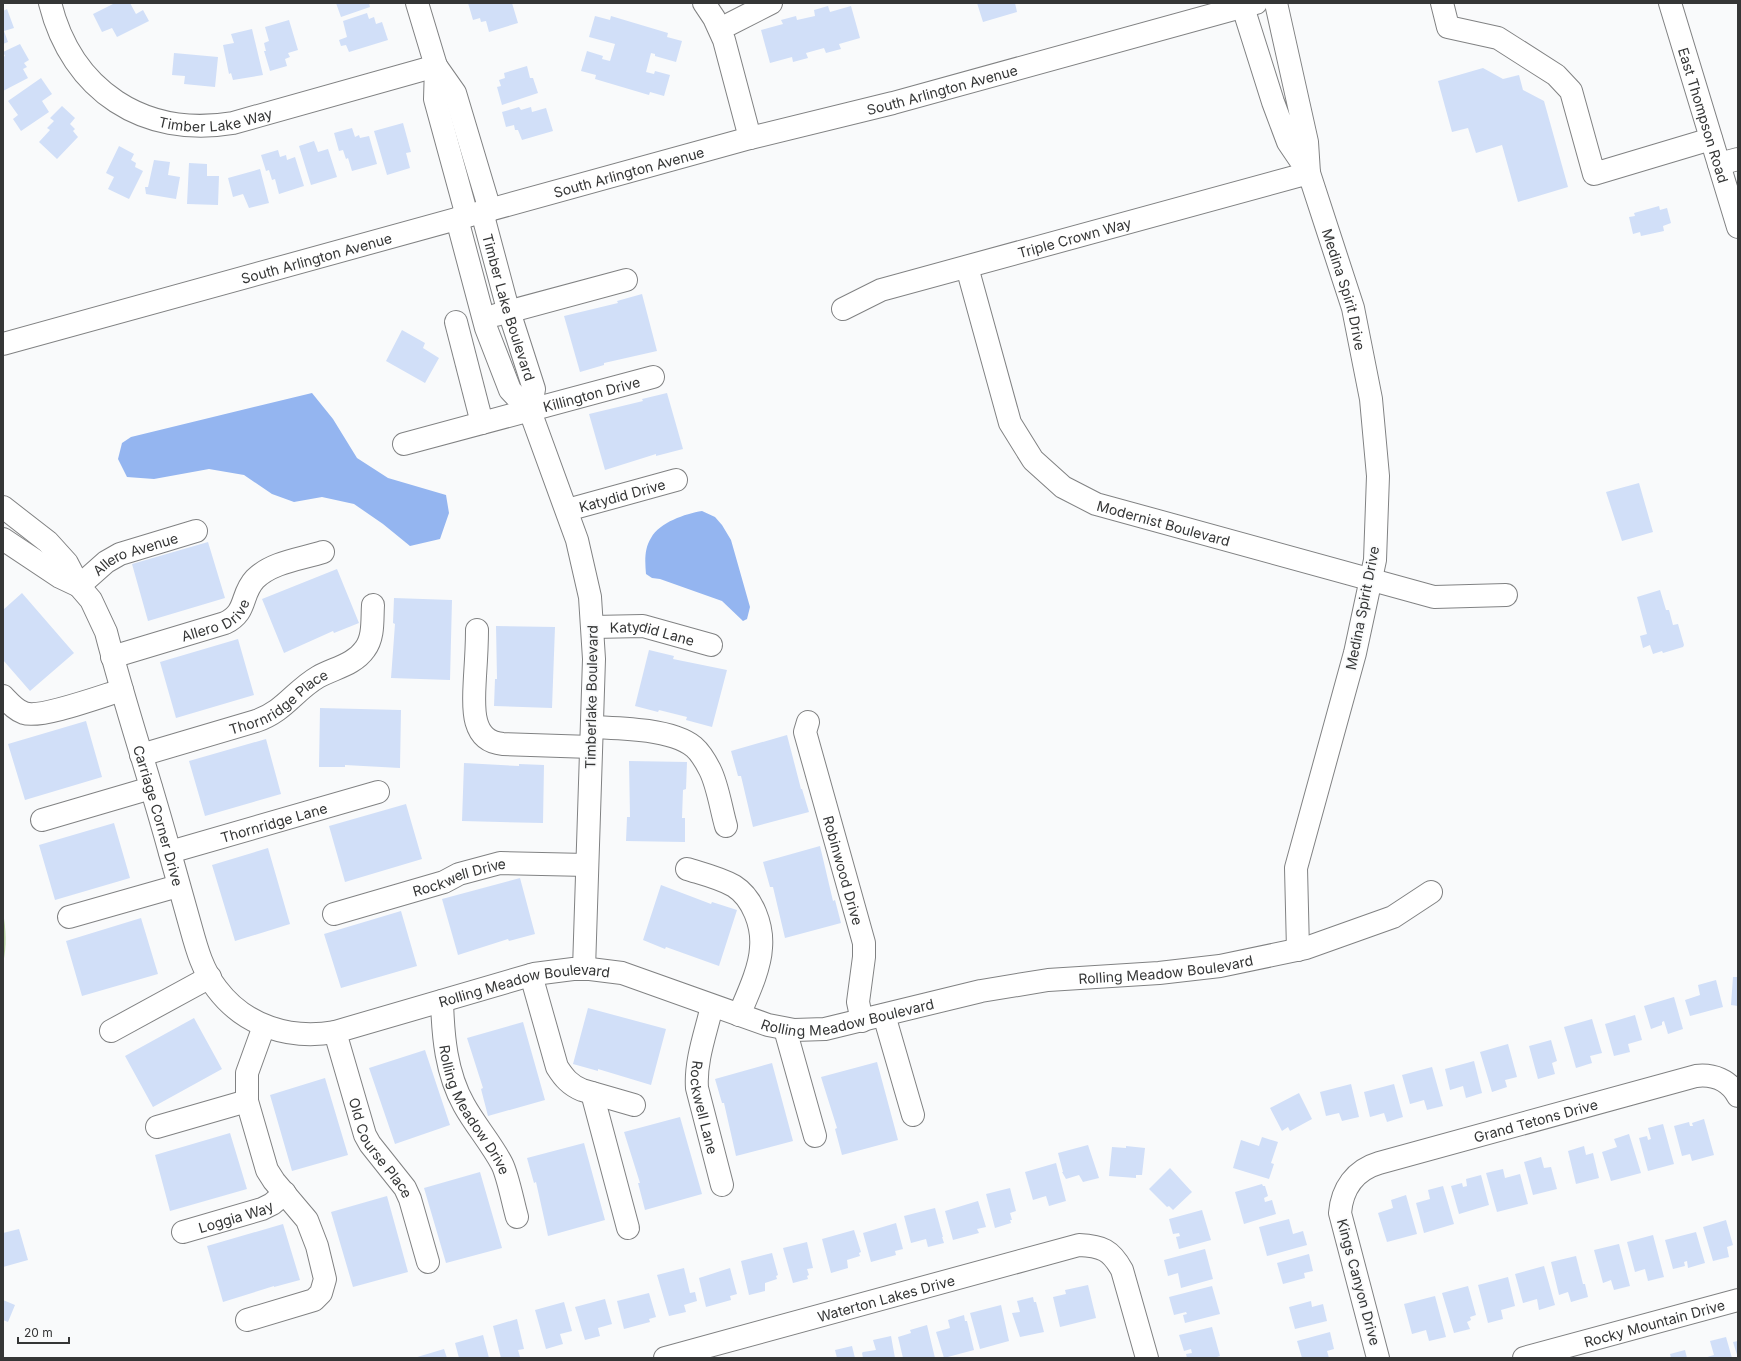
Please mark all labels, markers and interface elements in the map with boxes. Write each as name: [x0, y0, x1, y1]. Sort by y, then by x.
street label: East Thompson Road: [1675, 45, 1733, 185]
street label: South Arlington Avenue: [865, 61, 1019, 118]
street label: Timber Lake Way: [157, 104, 274, 134]
street label: South Arlington Avenue: [551, 143, 706, 200]
street label: Triple Crown Way: [1016, 213, 1133, 261]
street label: Medina Spirit Drive: [1319, 226, 1370, 352]
street label: South Arlington Avenue: [239, 229, 394, 286]
street label: Timber Lake Boulevard: [480, 232, 539, 383]
street label: Killington Drive: [541, 372, 642, 415]
street label: Katydid Drive: [577, 475, 667, 515]
street label: Modernist Boulevard: [1095, 496, 1232, 549]
street label: Allero Avenue: [89, 529, 180, 579]
street label: Medina Spirit Drive: [1342, 545, 1382, 671]
street label: Allero Drive: [179, 597, 252, 644]
street label: Katydid Lane: [610, 617, 697, 649]
street label: Timberlake Boulevard: [581, 625, 601, 769]
street label: Thornridge Place: [227, 665, 330, 737]
street label: Carriage Corner Drive: [130, 743, 187, 888]
street label: Thornridge Lane: [219, 799, 329, 845]
street label: Robinwood Drive: [820, 814, 867, 927]
street label: Rockwell Drive: [410, 854, 506, 899]
street label: Rolling Meadow Boulevard: [1078, 951, 1254, 987]
street label: Rolling Meadow Boulevard: [436, 960, 611, 1010]
street label: Rolling Meadow Boulevard: [759, 994, 935, 1039]
street label: Rolling Meadow Drive: [437, 1044, 514, 1177]
street label: Rockwell Lane: [688, 1060, 722, 1156]
street label: Grand Tetons Drive: [1472, 1095, 1599, 1145]
street label: Old Course Place: [346, 1096, 417, 1200]
street label: Loggia Way: [196, 1196, 276, 1236]
street label: Kings Canyon Drive: [1334, 1217, 1384, 1347]
street label: Waterton Lakes Drive: [815, 1271, 956, 1325]
street label: Rocky Mountain Drive: [1582, 1295, 1727, 1350]
scale bar: [18, 1319, 69, 1345]
text: 20 m: [24, 1325, 53, 1340]

